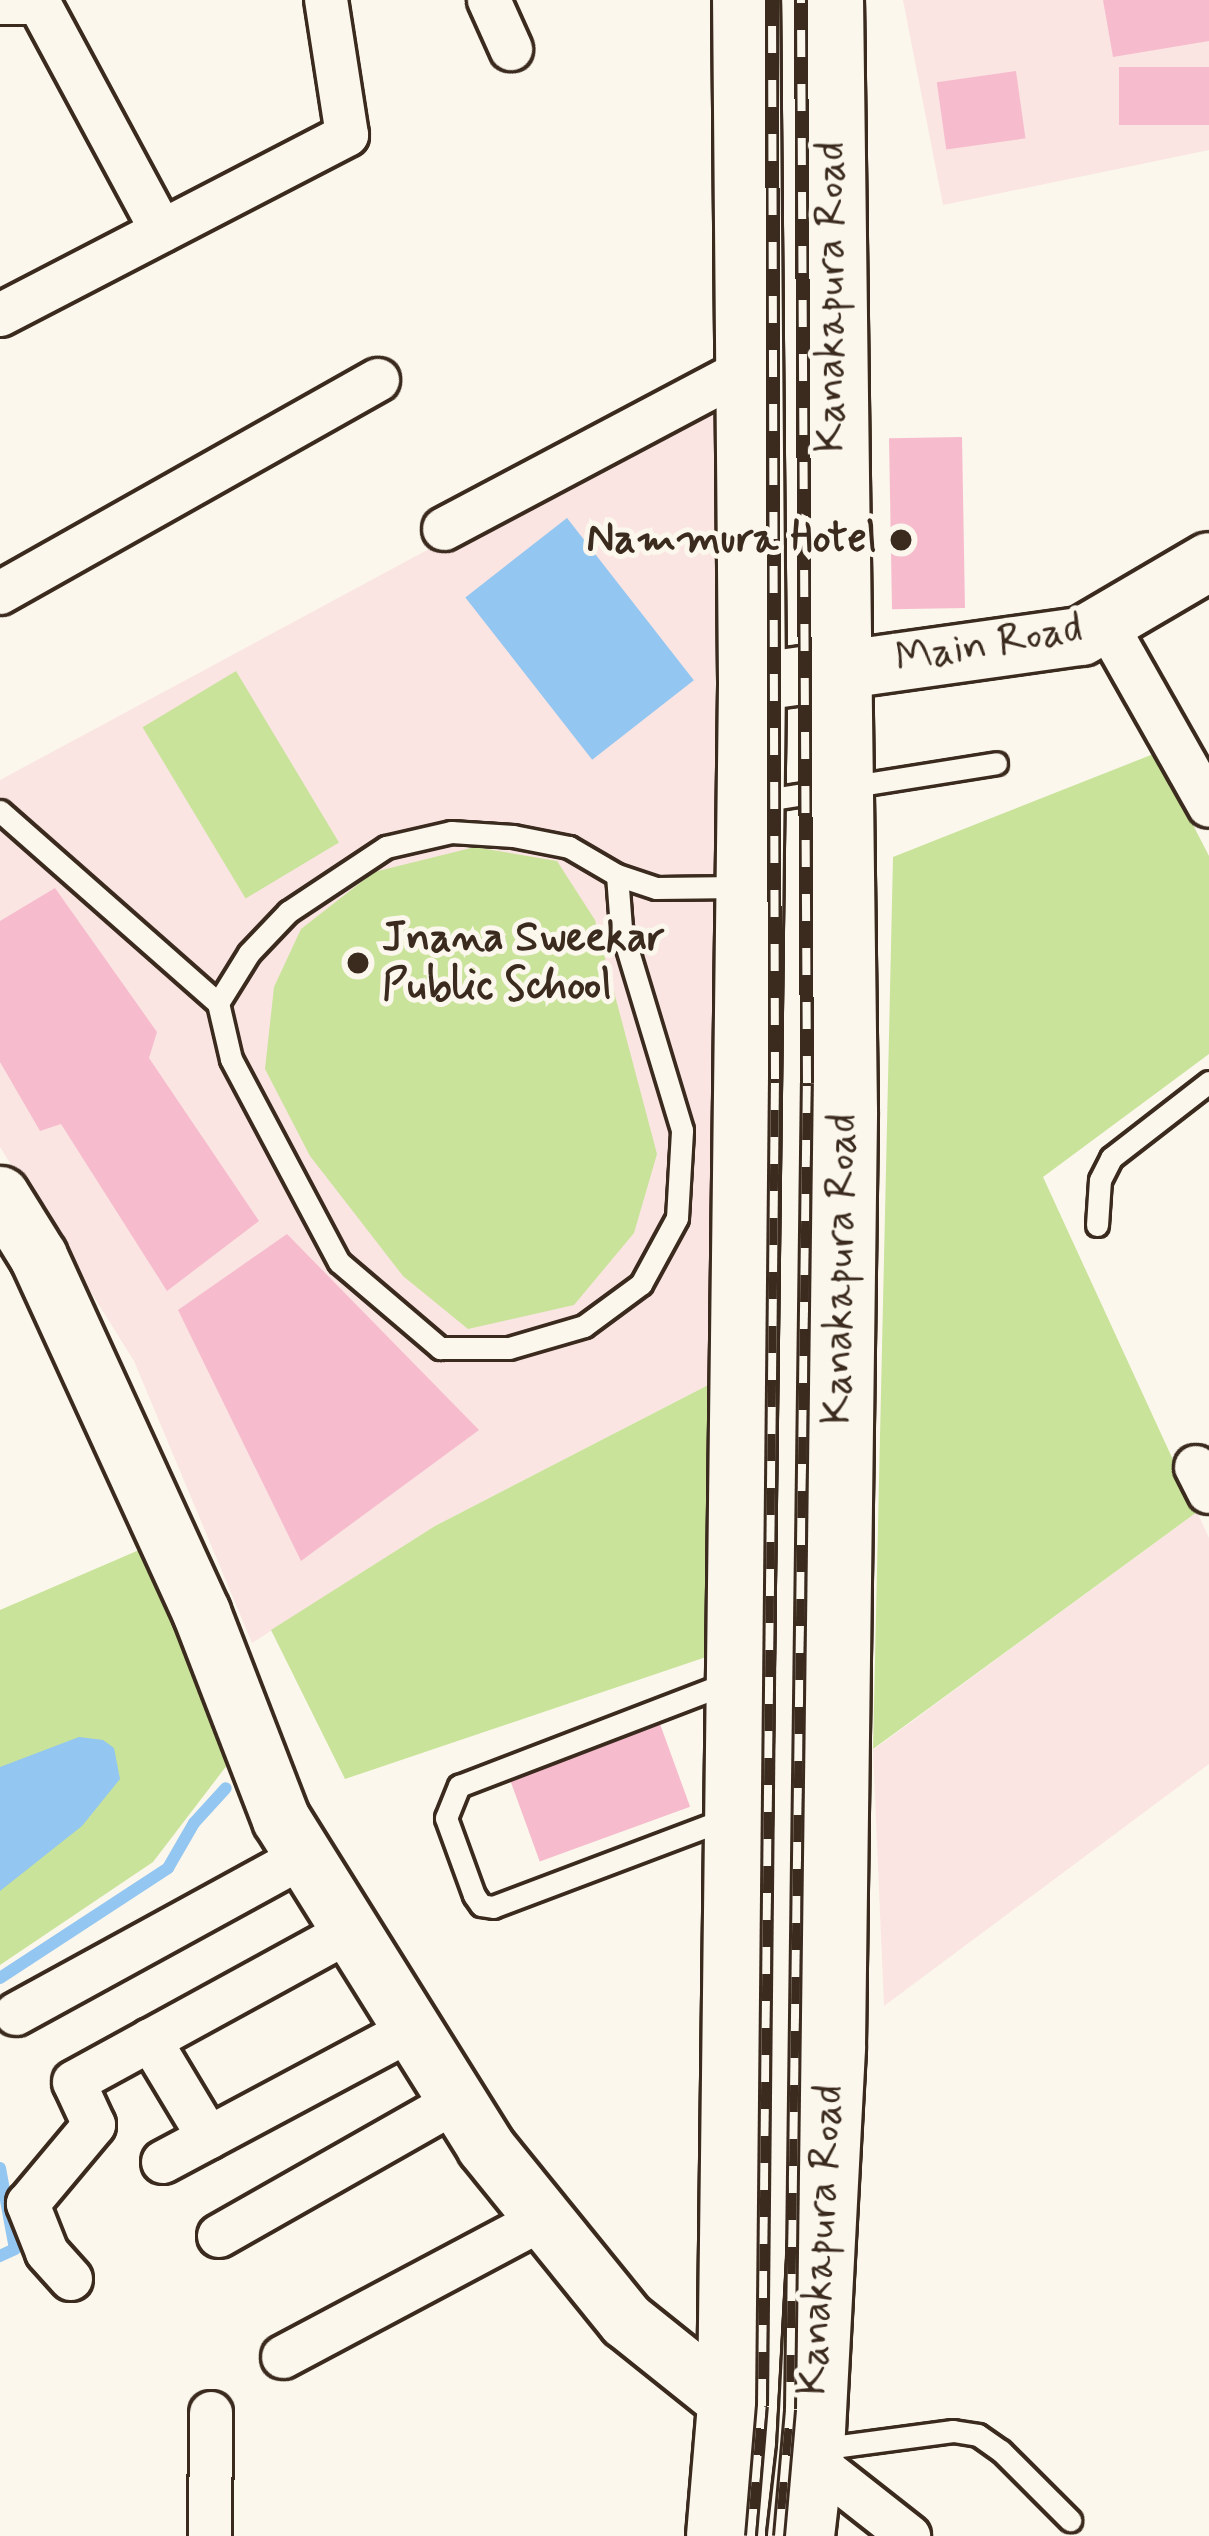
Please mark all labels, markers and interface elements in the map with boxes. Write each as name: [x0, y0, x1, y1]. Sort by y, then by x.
street label: Kanakapura Road: [807, 142, 857, 452]
place label: Nammura Hotel: [588, 515, 877, 565]
marker: Nammura Hotel: [888, 527, 914, 553]
street label: Main Road: [892, 604, 1086, 686]
place label: Jnana Sweekar Public School: [382, 914, 669, 1012]
marker: Jnana Sweekar Public School: [345, 950, 371, 976]
street label: Kanakapura Road: [813, 1114, 869, 1424]
street label: Kanakapura Road: [789, 2084, 855, 2396]

